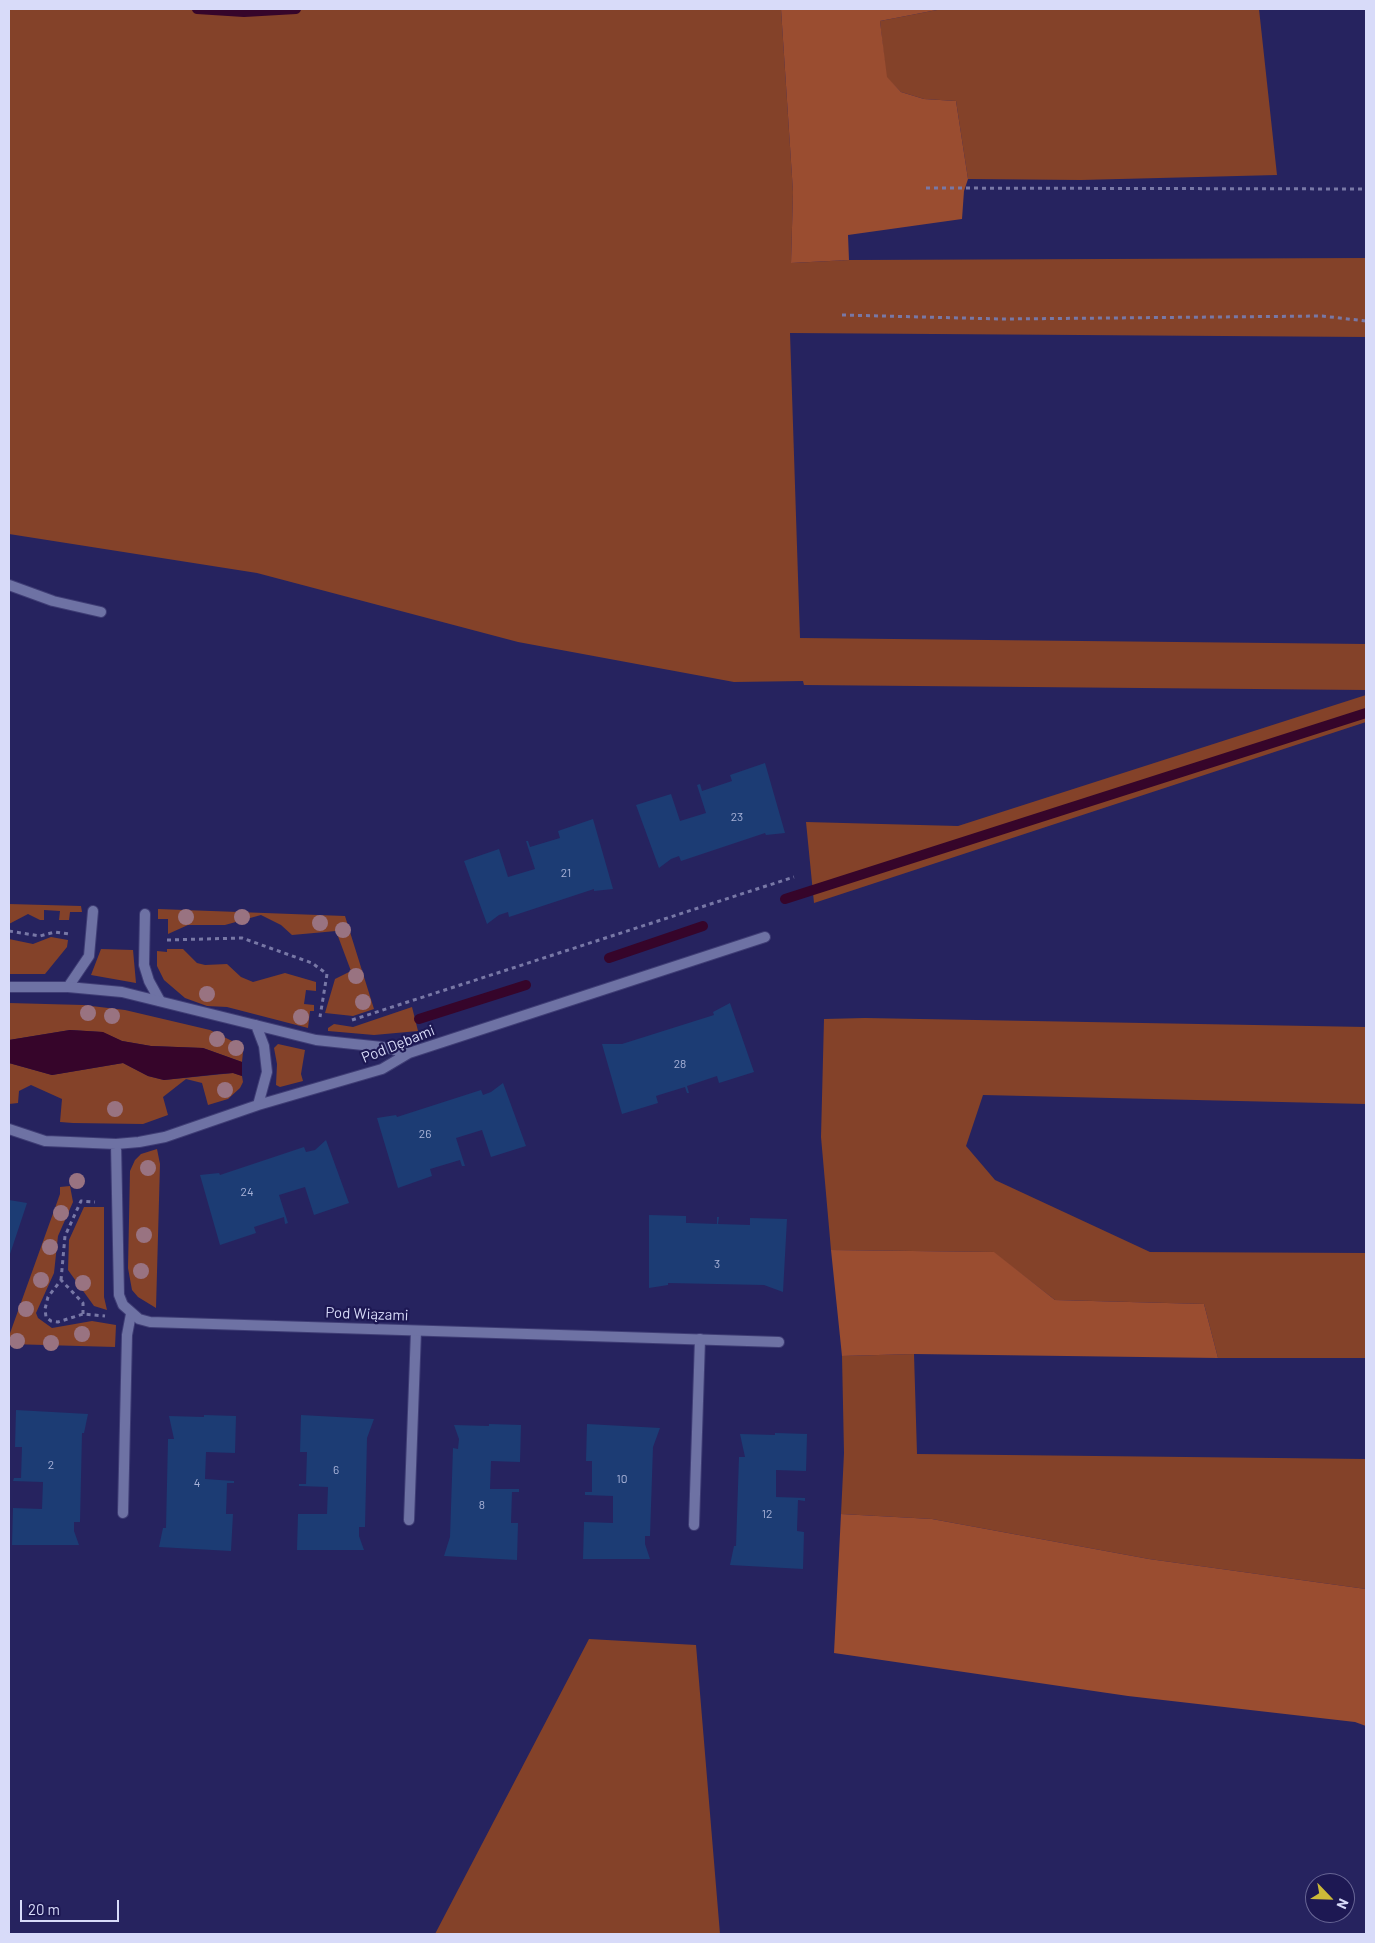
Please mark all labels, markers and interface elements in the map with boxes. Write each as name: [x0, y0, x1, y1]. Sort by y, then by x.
house number: 23: [731, 810, 743, 824]
house number: 21: [561, 866, 571, 880]
street label: Pod Dębami: [359, 1021, 437, 1067]
house number: 28: [674, 1057, 686, 1071]
house number: 26: [419, 1127, 431, 1141]
house number: 24: [240, 1185, 254, 1199]
house number: 3: [714, 1257, 720, 1271]
street label: Pod Wiązami: [325, 1304, 409, 1324]
house number: 2: [48, 1458, 54, 1472]
house number: 6: [333, 1463, 339, 1477]
house number: 10: [617, 1472, 627, 1486]
house number: 4: [194, 1476, 200, 1490]
house number: 8: [479, 1498, 485, 1512]
house number: 12: [762, 1507, 772, 1521]
north arrow: [1305, 1873, 1355, 1923]
scale bar: [22, 1890, 121, 1922]
text: N: [1334, 1896, 1353, 1912]
text: 20 m: [28, 1900, 60, 1918]

